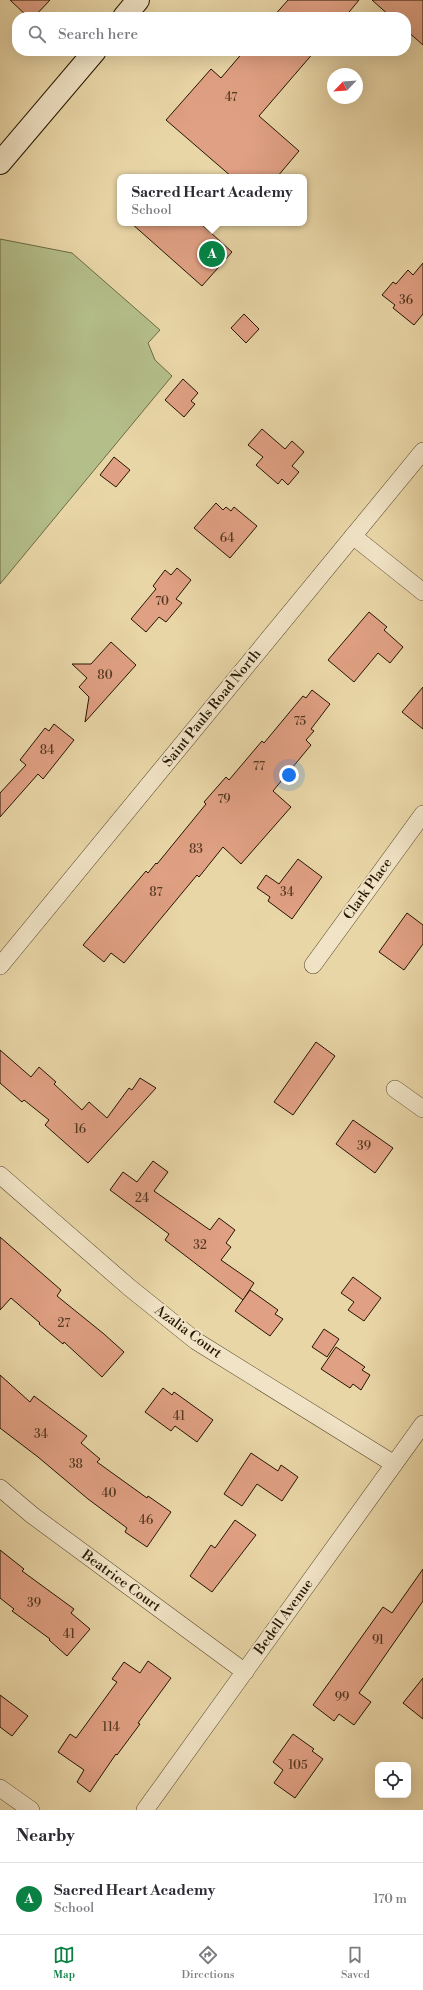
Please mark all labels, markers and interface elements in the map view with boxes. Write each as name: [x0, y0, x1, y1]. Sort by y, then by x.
search box: [12, 12, 411, 56]
icon: search: [26, 23, 48, 45]
text: Search here: [58, 25, 138, 44]
north arrow: [327, 68, 363, 104]
house number: 47: [225, 90, 237, 105]
popup: [117, 174, 307, 226]
text: Sacred Heart Academy: [131, 183, 293, 202]
text: School: [131, 202, 172, 218]
pin: A: [199, 239, 225, 269]
house number: 36: [399, 293, 413, 308]
house number: 64: [220, 531, 234, 546]
house number: 70: [155, 594, 169, 609]
street label: Saint Pauls Road North: [159, 645, 265, 771]
house number: 80: [97, 668, 113, 683]
house number: 75: [294, 714, 307, 729]
house number: 84: [40, 743, 54, 758]
house number: 77: [253, 759, 265, 774]
your location: [279, 765, 299, 785]
house number: 79: [217, 792, 231, 807]
house number: 83: [189, 842, 203, 857]
street label: Clark Place: [340, 855, 396, 923]
house number: 87: [149, 885, 163, 900]
house number: 34: [280, 885, 294, 900]
house number: 16: [74, 1122, 86, 1137]
house number: 39: [357, 1139, 371, 1154]
house number: 24: [135, 1191, 149, 1206]
house number: 32: [193, 1238, 207, 1253]
street label: Azalia Court: [150, 1301, 225, 1363]
house number: 27: [58, 1316, 70, 1331]
house number: 41: [173, 1409, 186, 1424]
house number: 34: [34, 1427, 48, 1442]
house number: 38: [69, 1457, 83, 1472]
house number: 40: [101, 1486, 117, 1501]
house number: 46: [139, 1513, 153, 1528]
street label: Beatrice Court: [77, 1546, 164, 1616]
street label: Bedell Avenue: [250, 1576, 318, 1659]
house number: 39: [27, 1596, 41, 1611]
house number: 41: [63, 1627, 76, 1642]
house number: 91: [372, 1633, 385, 1648]
house number: 99: [335, 1690, 349, 1705]
house number: 114: [102, 1720, 120, 1735]
house number: 105: [288, 1758, 308, 1773]
map controls: [375, 1762, 411, 1798]
button: locate: [375, 1762, 411, 1798]
text: Nearby: [16, 1825, 75, 1847]
text: Sacred Heart Academy: [54, 1881, 215, 1900]
text: A: [24, 1891, 34, 1907]
text: 170 m: [373, 1891, 407, 1907]
text: School: [54, 1900, 94, 1916]
tab: Map: [53, 1944, 75, 1982]
tab: Directions: [182, 1944, 235, 1982]
tab: Saved: [341, 1944, 370, 1982]

